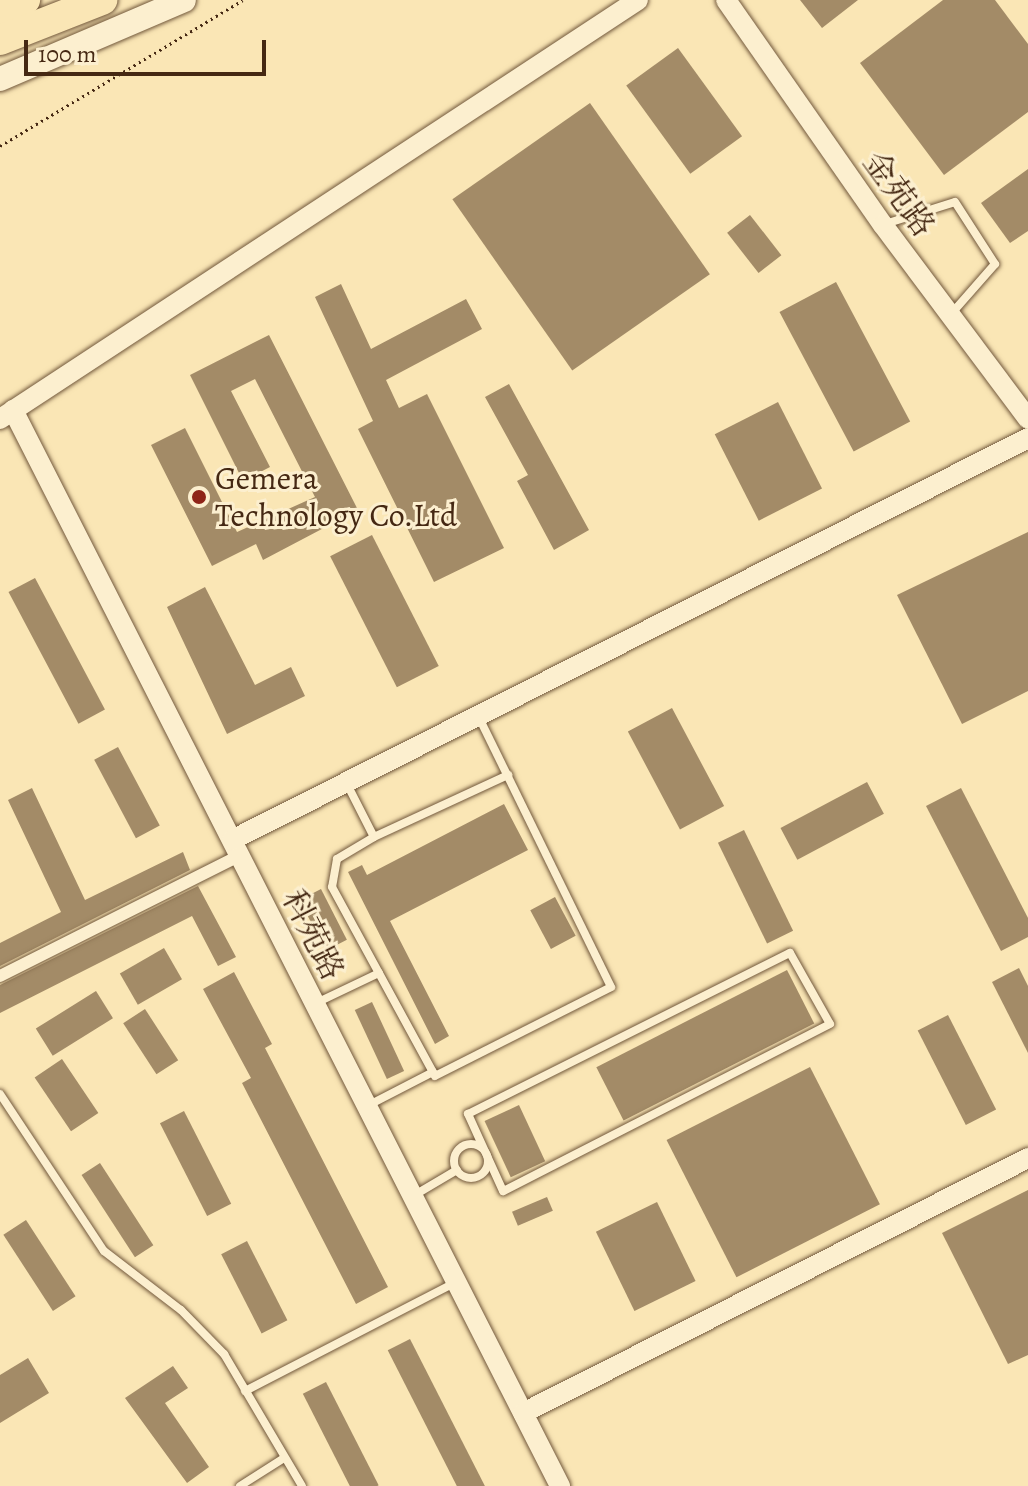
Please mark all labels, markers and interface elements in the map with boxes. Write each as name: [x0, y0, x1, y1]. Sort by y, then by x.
scale bar: [28, 24, 270, 74]
text: 100 m: [38, 38, 97, 70]
street label: 金苑路: [855, 144, 943, 244]
place label: Gemera Technology Co.Ltd: [215, 460, 457, 535]
marker: Gemera Technology Co.Ltd: [190, 488, 208, 506]
street label: 科苑路: [274, 884, 352, 986]

